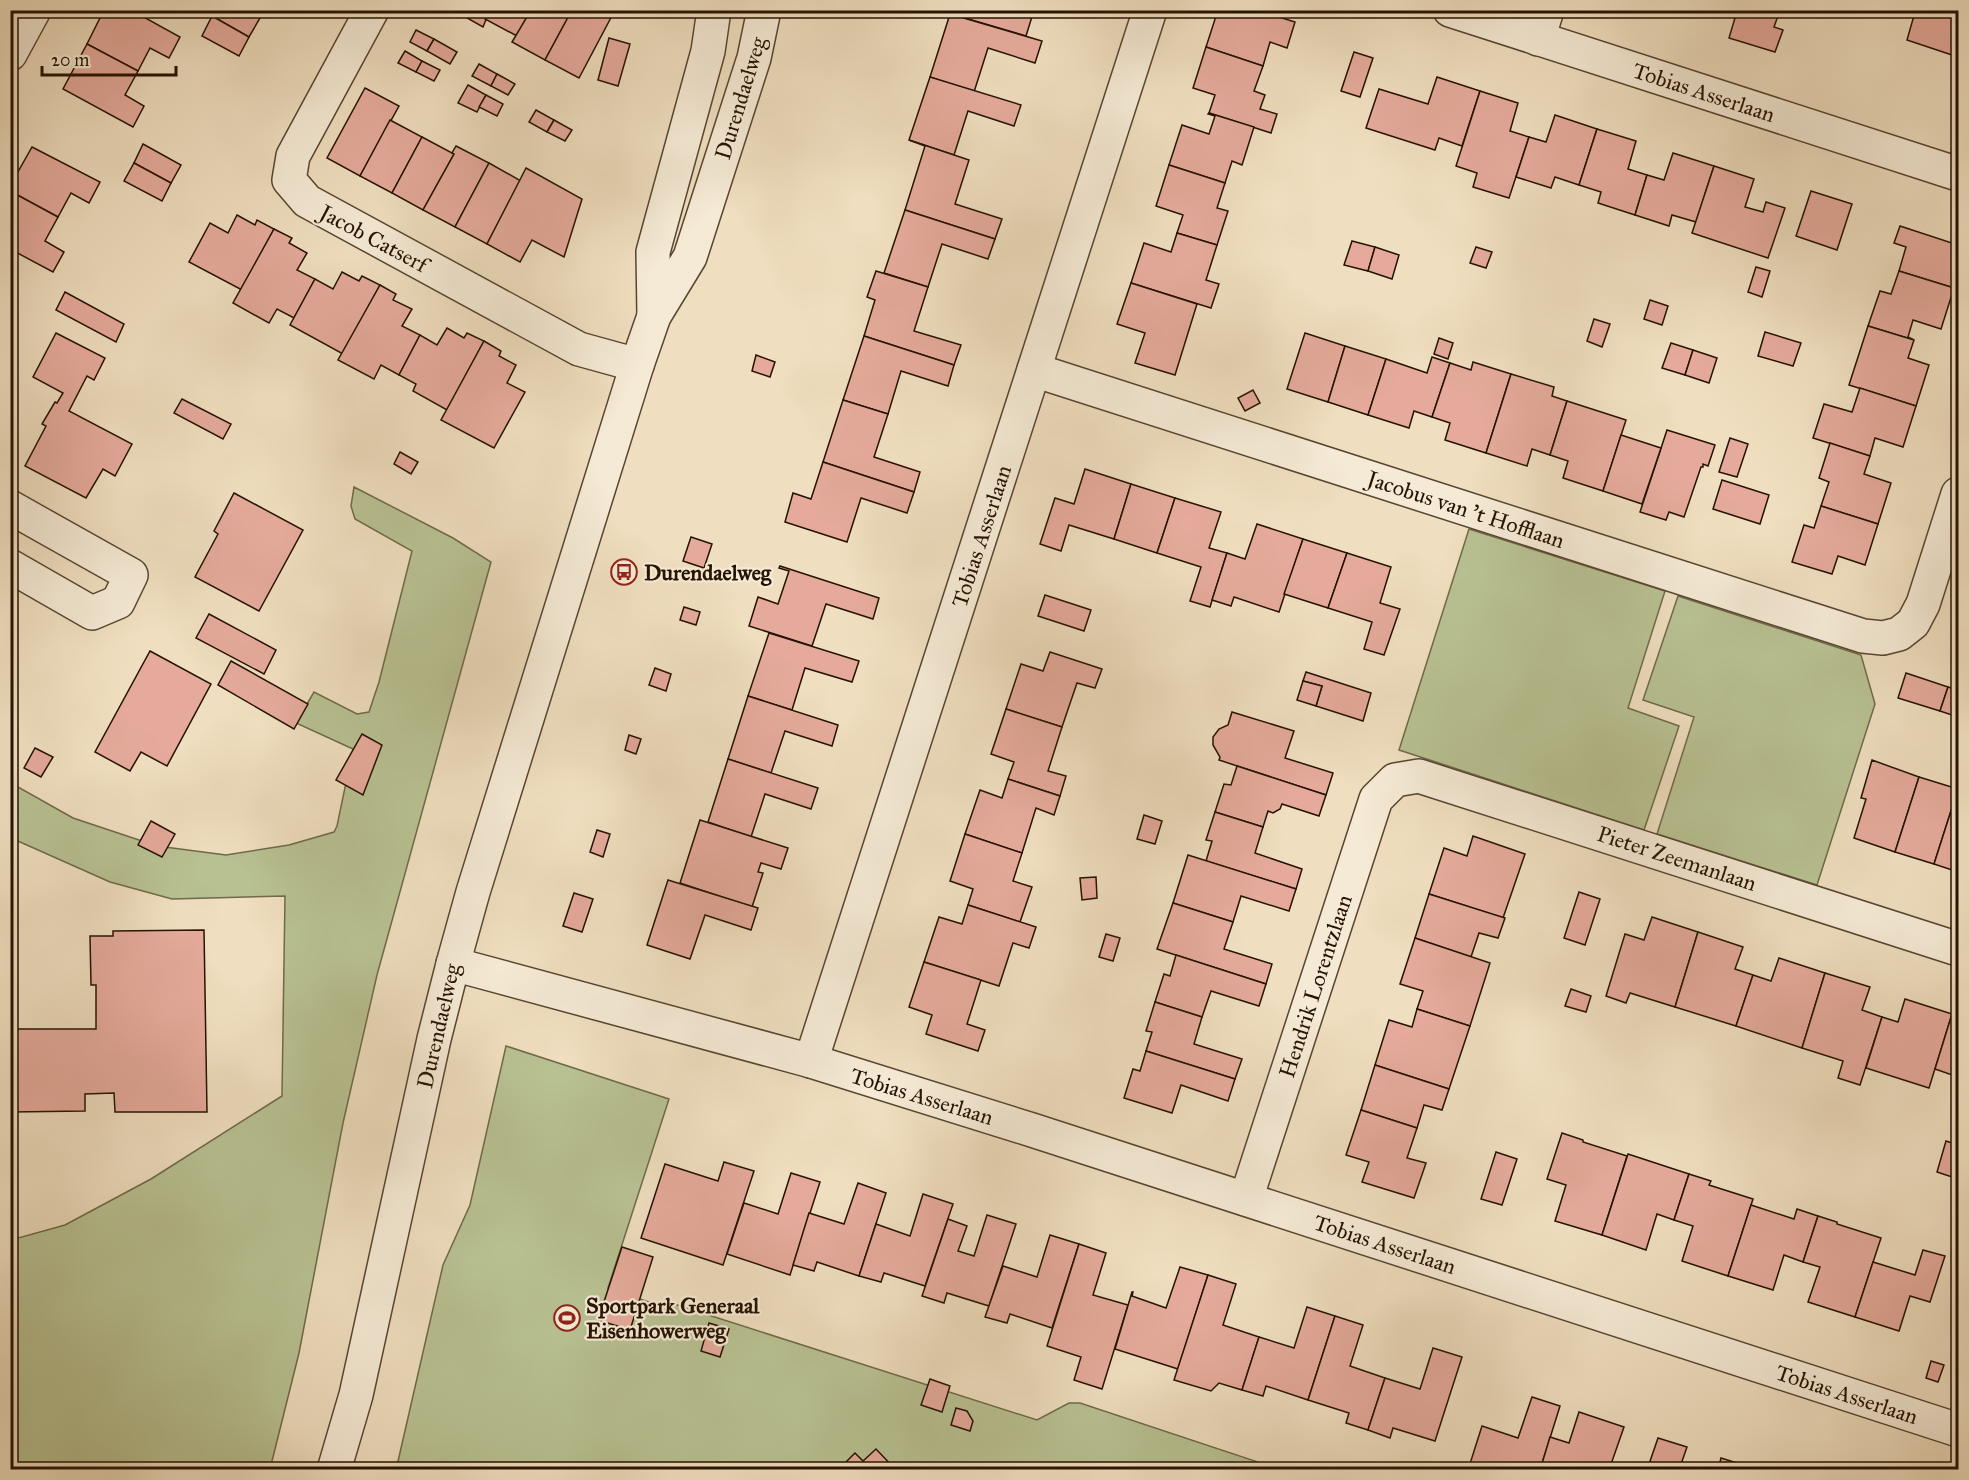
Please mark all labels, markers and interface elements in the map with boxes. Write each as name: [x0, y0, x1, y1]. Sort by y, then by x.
street label: Durendaelweg: [709, 33, 772, 163]
scale bar: [42, 39, 176, 77]
text: 20 m: [51, 49, 89, 71]
street label: Tobias Asserlaan: [1629, 57, 1778, 128]
street label: Jacob Catserf: [313, 198, 436, 280]
street label: Tobias Asserlaan: [946, 462, 1017, 611]
street label: Jacobus van 't Hofflaan: [1362, 464, 1568, 554]
bus stop icon: Durendaelweg: [609, 557, 639, 587]
place label: Durendaelweg: [644, 559, 772, 586]
street label: Pieter Zeemanlaan: [1594, 820, 1760, 897]
street label: Hendrik Lorentzlaan: [1273, 891, 1358, 1081]
street label: Durendaelweg: [411, 960, 466, 1091]
street label: Tobias Asserlaan: [847, 1062, 997, 1131]
street label: Tobias Asserlaan: [1310, 1209, 1459, 1280]
place label: Sportpark Generaal Eisenhowerweg: [586, 1292, 760, 1344]
sports icon: Sportpark Generaal Eisenhowerweg: [552, 1303, 582, 1333]
street label: Tobias Asserlaan: [1772, 1359, 1921, 1430]

